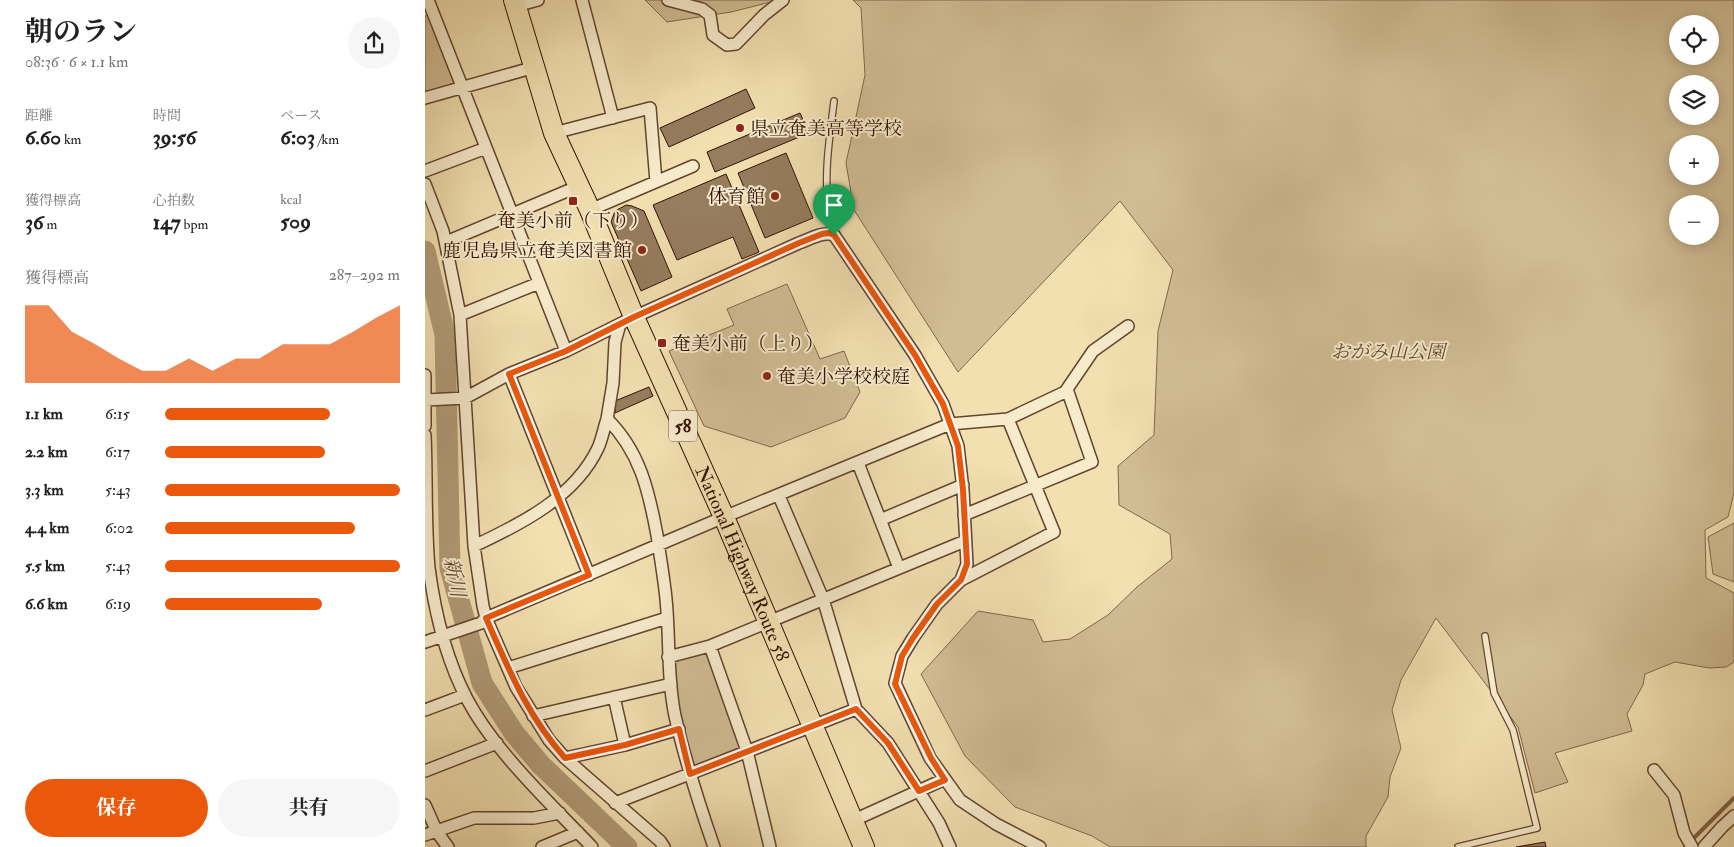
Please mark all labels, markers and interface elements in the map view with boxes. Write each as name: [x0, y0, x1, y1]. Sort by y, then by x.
text: 朝のラン: [25, 15, 137, 50]
map controls: [1669, 15, 1719, 245]
button: locate: [1669, 15, 1719, 65]
button: share: [348, 17, 400, 69]
text: 08:36 · 6 × 1.1 km: [25, 52, 129, 72]
button: layers: [1669, 75, 1719, 125]
text: 距離: [25, 107, 53, 124]
text: 時間: [153, 107, 181, 124]
text: ペース: [280, 107, 322, 124]
place label: 県立奄美高等学校: [750, 117, 902, 141]
marker: 県立奄美高等学校: [734, 122, 746, 134]
text: 6.60: [25, 124, 61, 151]
text: 39:56: [153, 124, 196, 151]
text: 6:03: [280, 124, 315, 151]
text: km: [61, 131, 81, 148]
text: /km: [315, 131, 339, 148]
button: +: [1669, 135, 1719, 185]
pin: [813, 184, 855, 235]
place label: 体育館: [708, 185, 765, 209]
marker: 体育館: [769, 190, 781, 202]
text: kcal: [280, 191, 302, 208]
icon: arrive: [820, 191, 848, 219]
text: 獲得標高: [25, 192, 81, 209]
text: 心拍数: [153, 192, 195, 209]
marker: 奄美小前（下り）: [567, 195, 579, 207]
button: −: [1669, 195, 1719, 245]
text: 509: [280, 208, 311, 235]
text: 36: [25, 209, 44, 236]
text: 147: [153, 209, 181, 236]
place label: 奄美小前（下り）: [497, 209, 649, 233]
text: m: [44, 216, 57, 233]
text: bpm: [181, 216, 208, 233]
place label: 鹿児島県立奄美図書館: [442, 239, 632, 263]
marker: 鹿児島県立奄美図書館: [636, 244, 648, 256]
text: 287–292 m: [329, 265, 400, 285]
text: 獲得標高: [25, 268, 89, 288]
place label: 奄美小前（上り）: [672, 332, 824, 356]
marker: 奄美小前（上り）: [656, 337, 668, 349]
park label: おがみ山公園: [1331, 340, 1448, 364]
place label: 奄美小学校校庭: [777, 365, 910, 389]
marker: 奄美小学校校庭: [761, 370, 773, 382]
text: 1.1 km: [25, 404, 63, 424]
text: 6:15: [105, 404, 130, 424]
road number: 58: [669, 411, 697, 442]
text: 2.2 km: [25, 442, 68, 462]
text: 6:17: [105, 442, 130, 462]
street label: National Highway Route 58: [690, 462, 795, 665]
text: 3.3 km: [25, 480, 64, 500]
text: 5:43: [105, 480, 131, 500]
text: 4.4 km: [25, 518, 69, 538]
text: 6:02: [105, 518, 133, 538]
water label: 新川: [438, 555, 471, 601]
text: 5.5 km: [25, 556, 65, 576]
text: 5:43: [105, 556, 131, 576]
text: 6.6 km: [25, 594, 68, 614]
text: 6:19: [105, 594, 131, 614]
button: 保存: [25, 779, 208, 837]
button: 共有: [218, 779, 400, 837]

